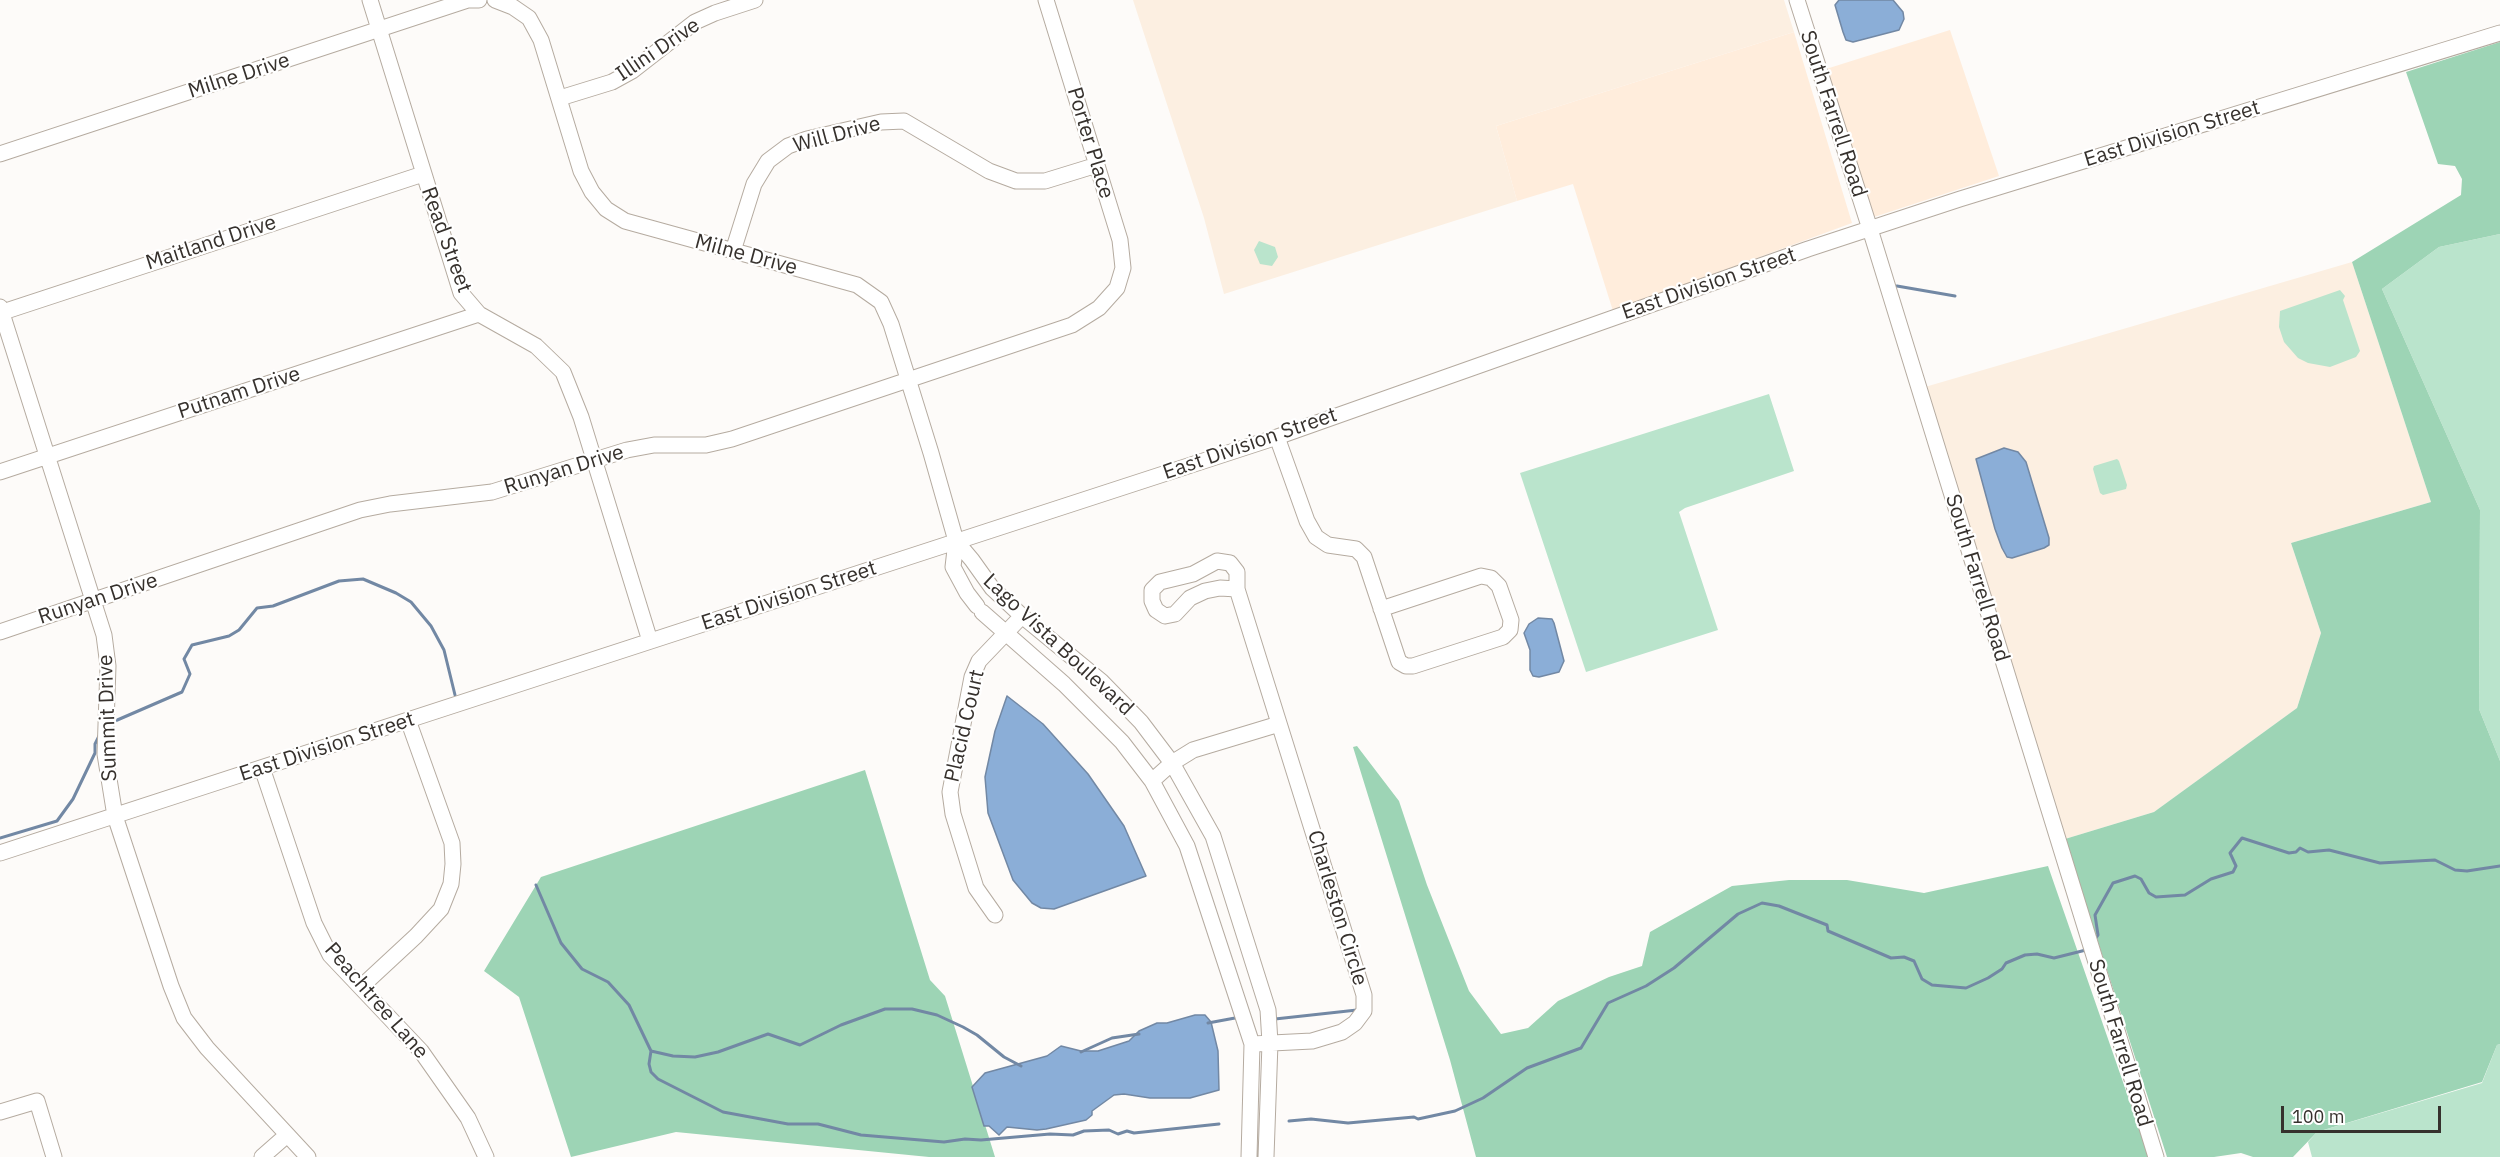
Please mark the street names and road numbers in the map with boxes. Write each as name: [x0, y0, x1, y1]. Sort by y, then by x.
street label: Illini Drive: [611, 13, 705, 87]
street label: South Farrell Road: [1794, 28, 1872, 200]
street label: Milne Drive: [185, 48, 293, 104]
street label: Porter Place: [1061, 84, 1119, 202]
street label: East Division Street: [2081, 95, 2263, 173]
street label: Will Drive: [791, 111, 883, 159]
street label: Read Street: [415, 184, 477, 296]
street label: Maitland Drive: [143, 210, 279, 276]
street label: Milne Drive: [692, 229, 800, 281]
street label: East Division Street: [1619, 242, 1799, 326]
street label: Putnam Drive: [175, 361, 303, 425]
street label: East Division Street: [1160, 402, 1340, 486]
street label: Runyan Drive: [501, 440, 627, 500]
street label: South Farrell Road: [1940, 491, 2014, 665]
street label: East Division Street: [698, 556, 880, 636]
street label: Runyan Drive: [35, 568, 161, 630]
street label: Lago Vista Boulevard: [977, 569, 1139, 721]
street label: Summit Drive: [93, 654, 123, 782]
street label: Placid Court: [940, 667, 990, 785]
street label: East Division Street: [236, 707, 418, 787]
street label: Charleston Circle: [1301, 827, 1373, 989]
street label: Peachtree Lane: [319, 938, 433, 1064]
street label: South Farrell Road: [2083, 956, 2157, 1130]

